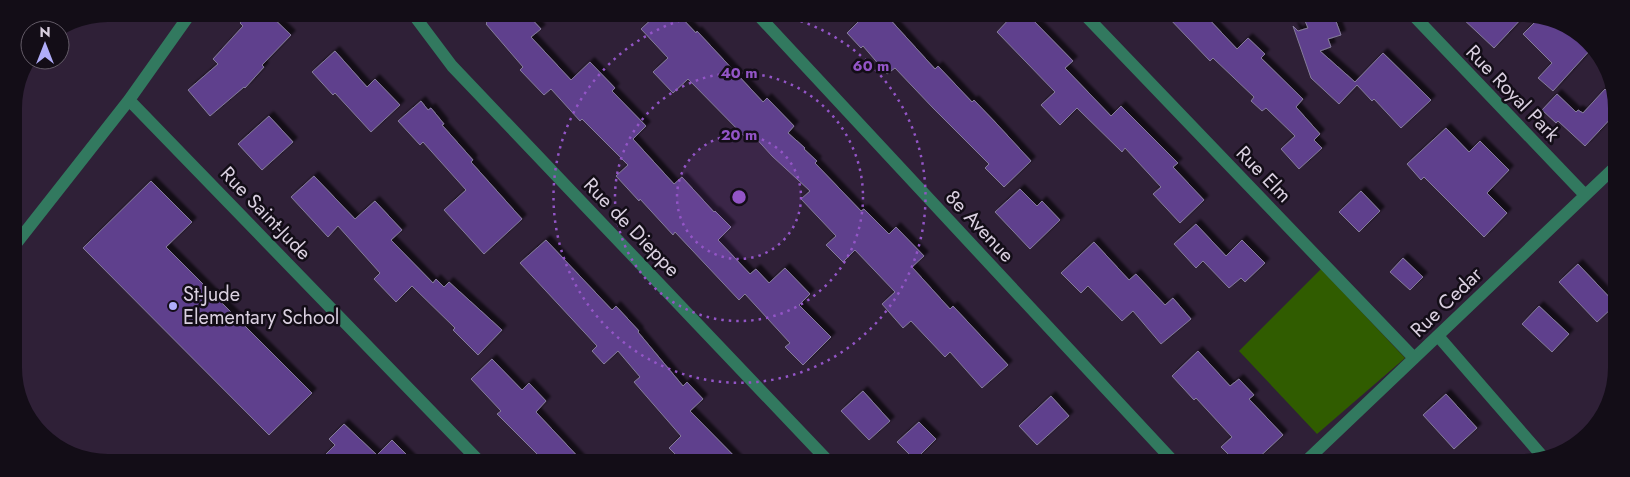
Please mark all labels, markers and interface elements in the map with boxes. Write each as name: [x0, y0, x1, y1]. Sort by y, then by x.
north arrow: [20, 20, 70, 70]
text: N: [39, 22, 51, 42]
street label: Rue Royal Park: [1459, 39, 1566, 148]
text: 60 m: [853, 55, 889, 77]
text: 40 m: [720, 62, 758, 84]
text: 20 m: [721, 124, 757, 146]
street label: Rue Elm: [1229, 139, 1298, 209]
street label: Rue Saint-Jude: [213, 160, 318, 267]
street label: Rue de Dieppe: [577, 171, 686, 283]
street label: 8e Avenue: [938, 184, 1021, 269]
centre of rings: [730, 188, 748, 206]
street label: Rue Cedar: [1404, 261, 1489, 344]
place label: St-Jude Elementary School: [183, 280, 339, 332]
marker: St-Jude Elementary School: [167, 300, 179, 312]

